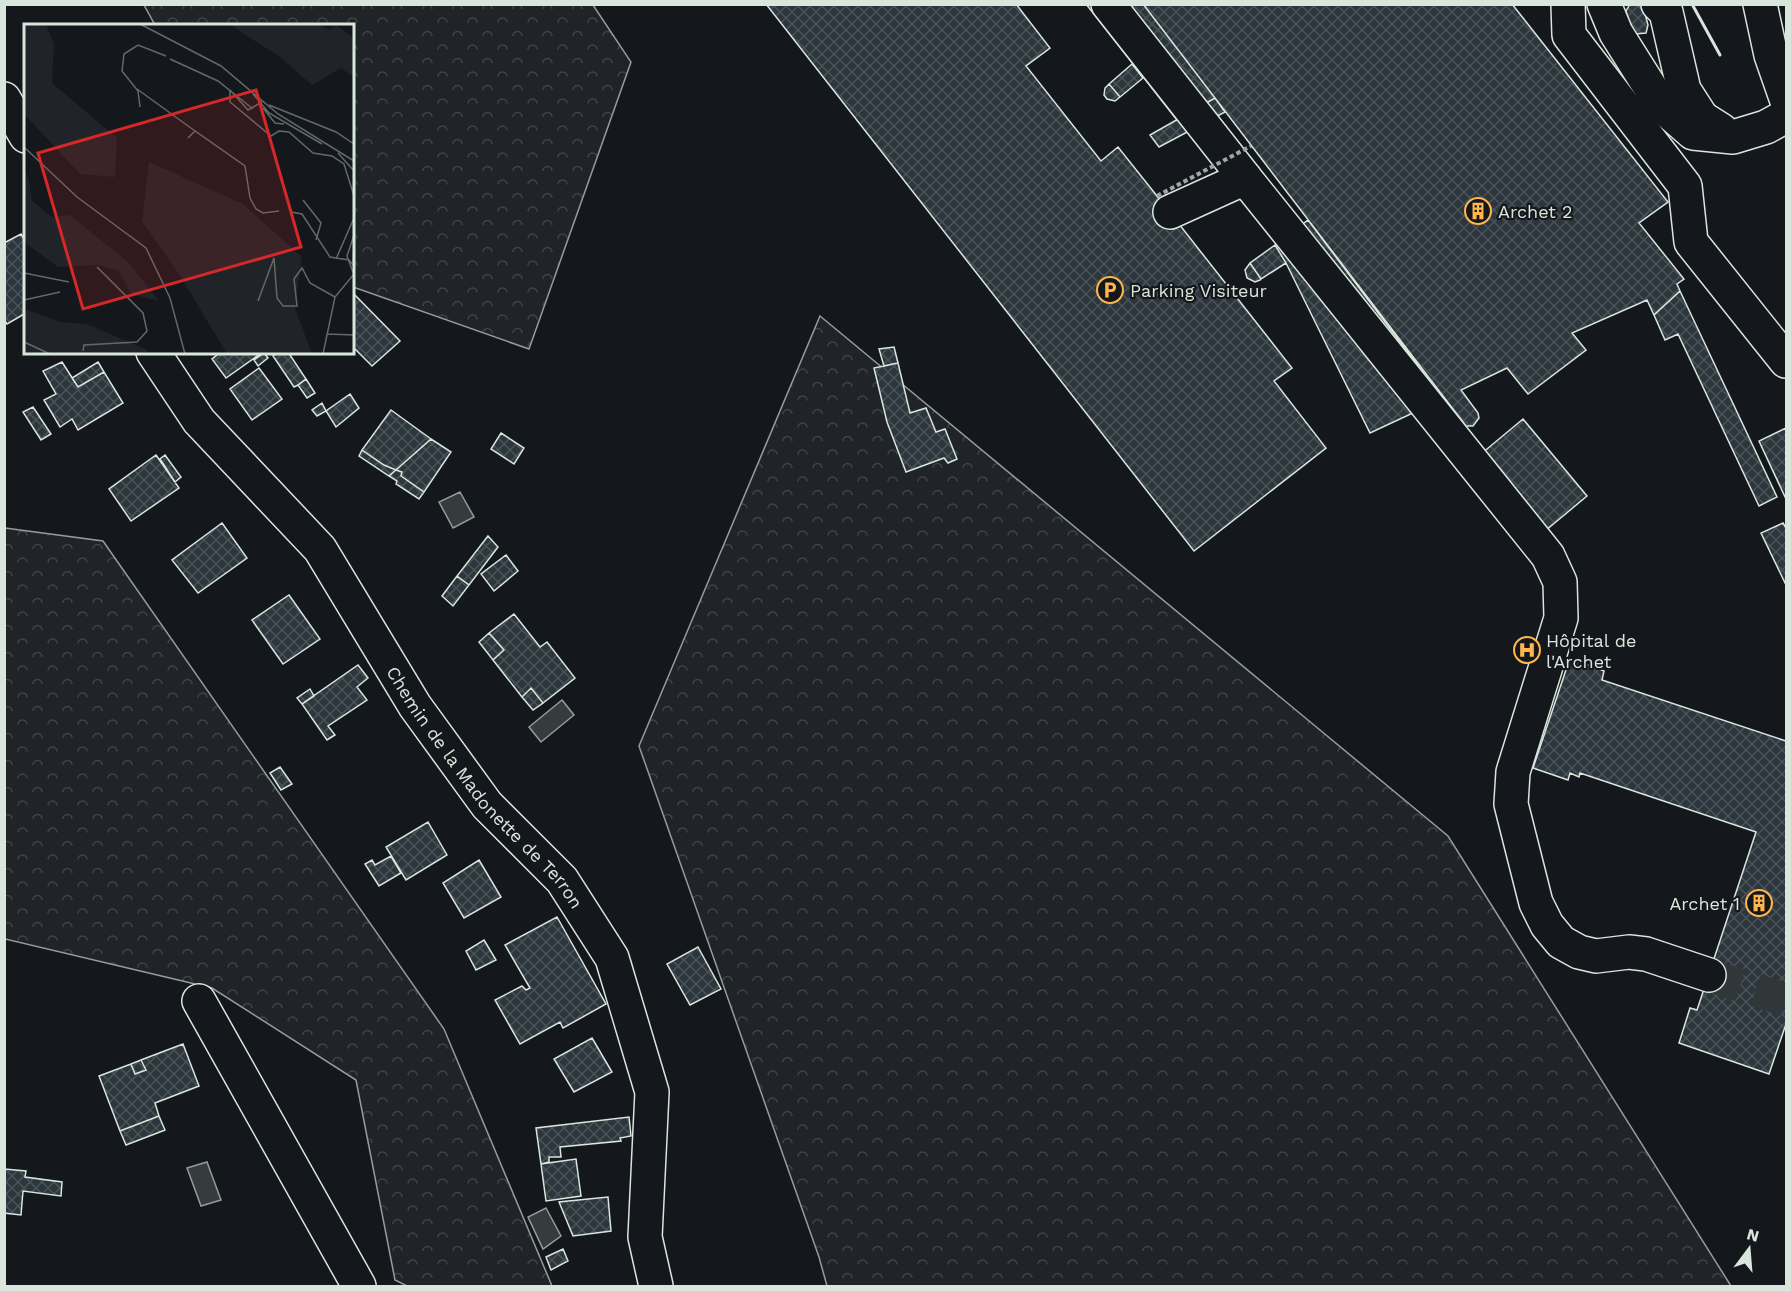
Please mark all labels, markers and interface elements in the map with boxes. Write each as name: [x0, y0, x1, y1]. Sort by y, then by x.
inset map: [24, 24, 354, 354]
building icon: Archet 2: [1463, 196, 1493, 226]
place label: Archet 2: [1498, 201, 1572, 222]
parking icon: Parking Visiteur: [1095, 275, 1125, 305]
place label: Parking Visiteur: [1130, 280, 1267, 301]
place label: Hôpital de l'Archet: [1546, 630, 1636, 672]
hospital icon: Hôpital de l'Archet: [1512, 635, 1542, 665]
street label: Chemin de la Madonette de Terron: [383, 662, 588, 912]
building icon: Archet 1: [1744, 888, 1774, 918]
place label: Archet 1: [1669, 893, 1740, 914]
north arrow: [1719, 1219, 1779, 1279]
text: N: [1745, 1224, 1761, 1246]

